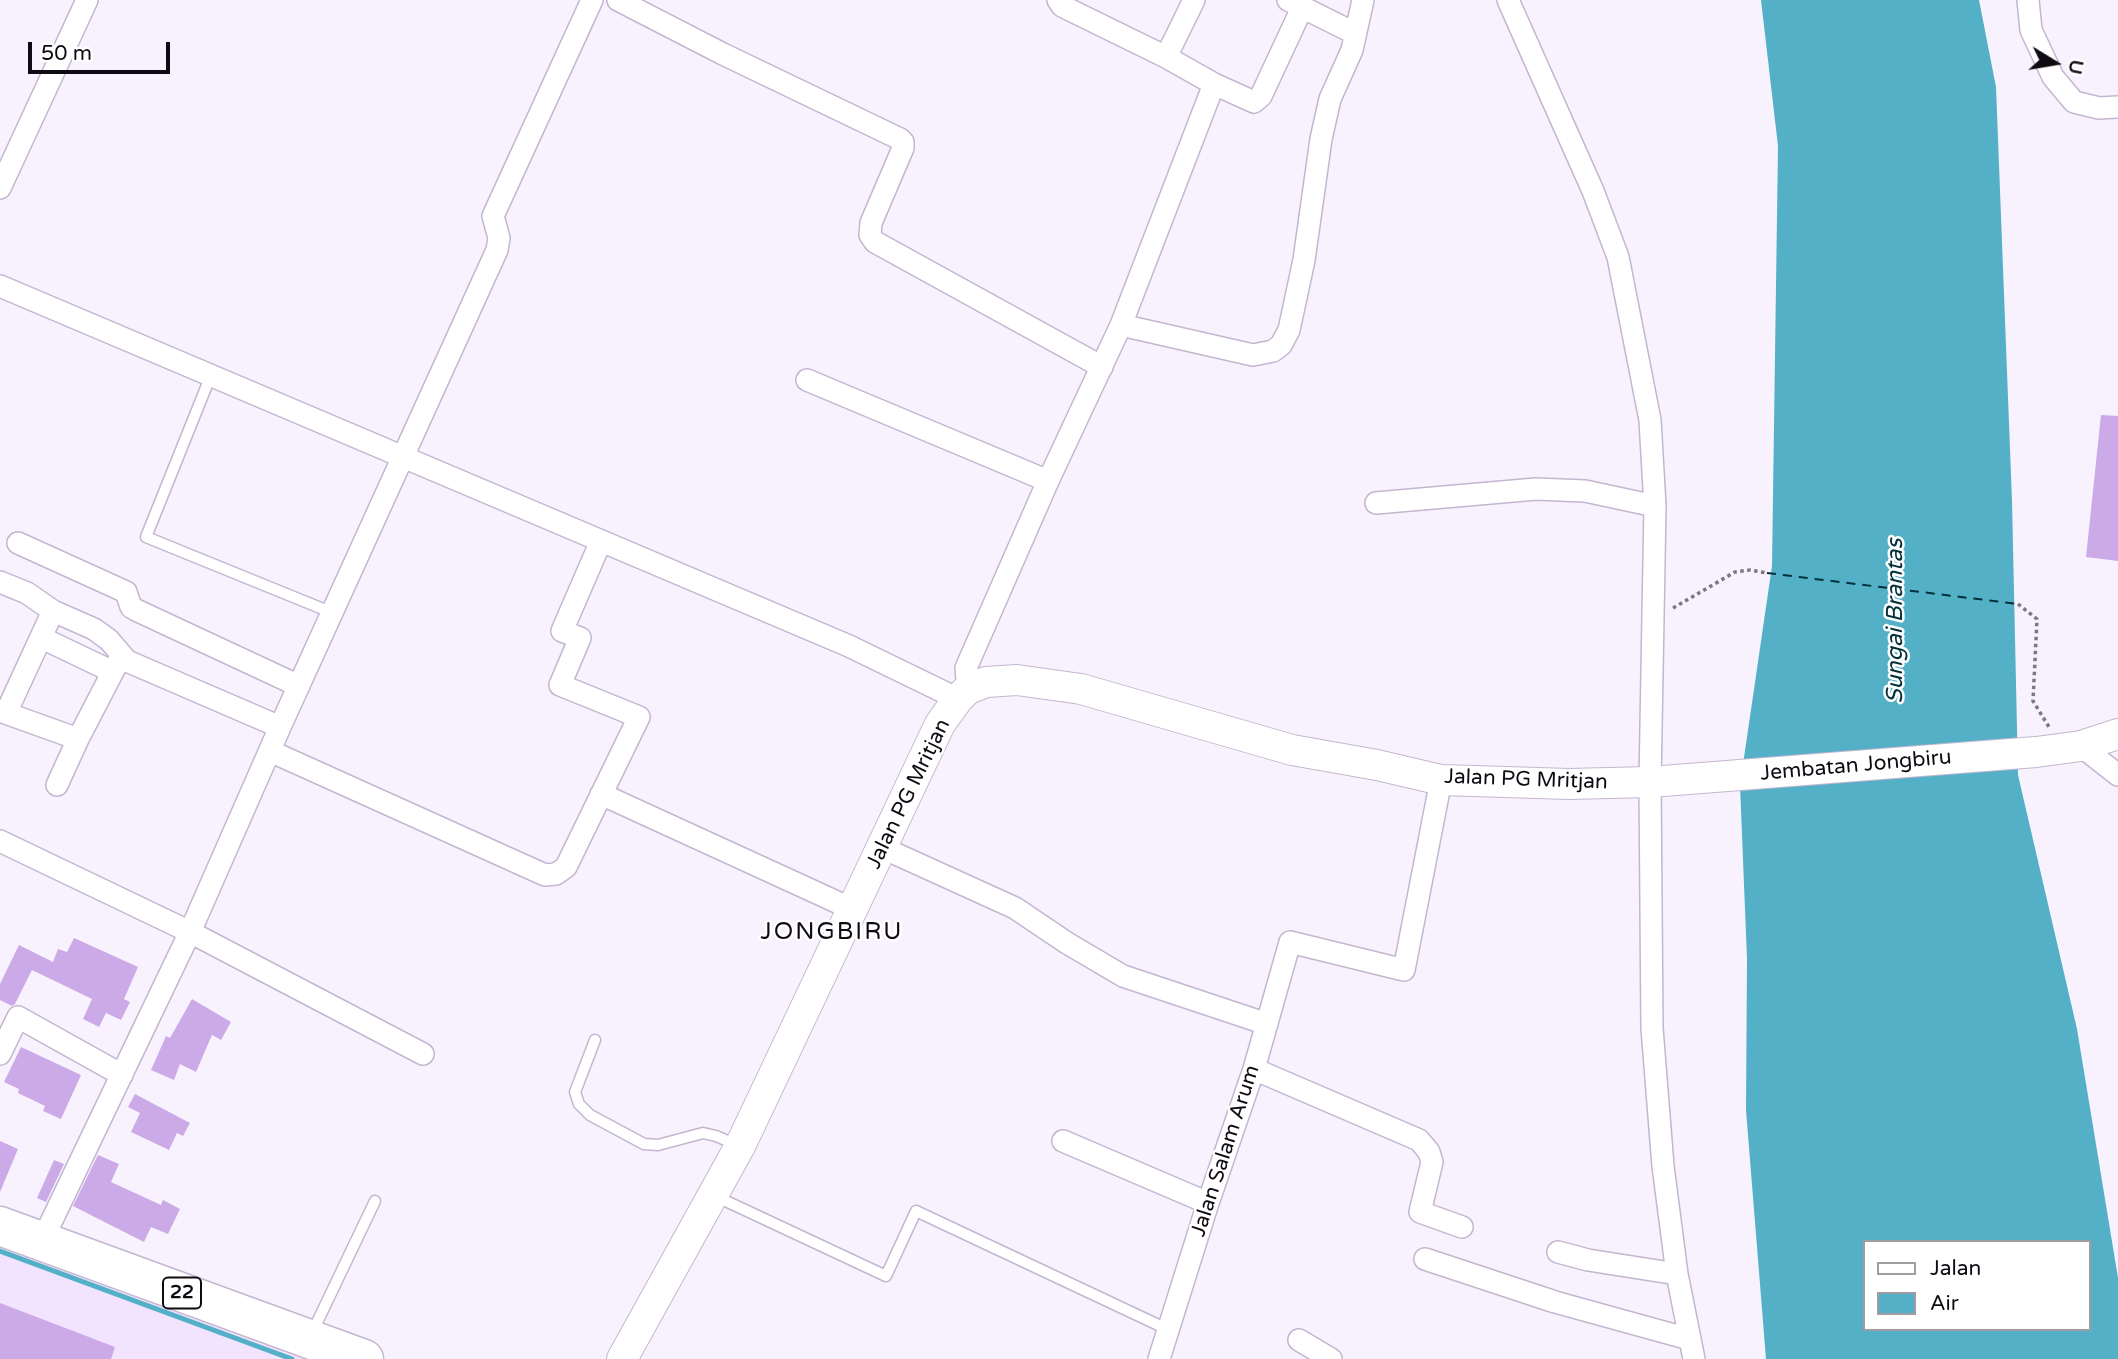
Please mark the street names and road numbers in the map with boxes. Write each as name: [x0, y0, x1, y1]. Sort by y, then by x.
street label: Jalan PG Mritjan: [862, 715, 956, 873]
street label: Jembatan Jongbiru: [1759, 745, 1953, 787]
street label: Jalan PG Mritjan: [1444, 765, 1608, 795]
street label: Jalan Salam Arum: [1186, 1062, 1266, 1240]
road number: 22: [163, 1278, 201, 1308]

